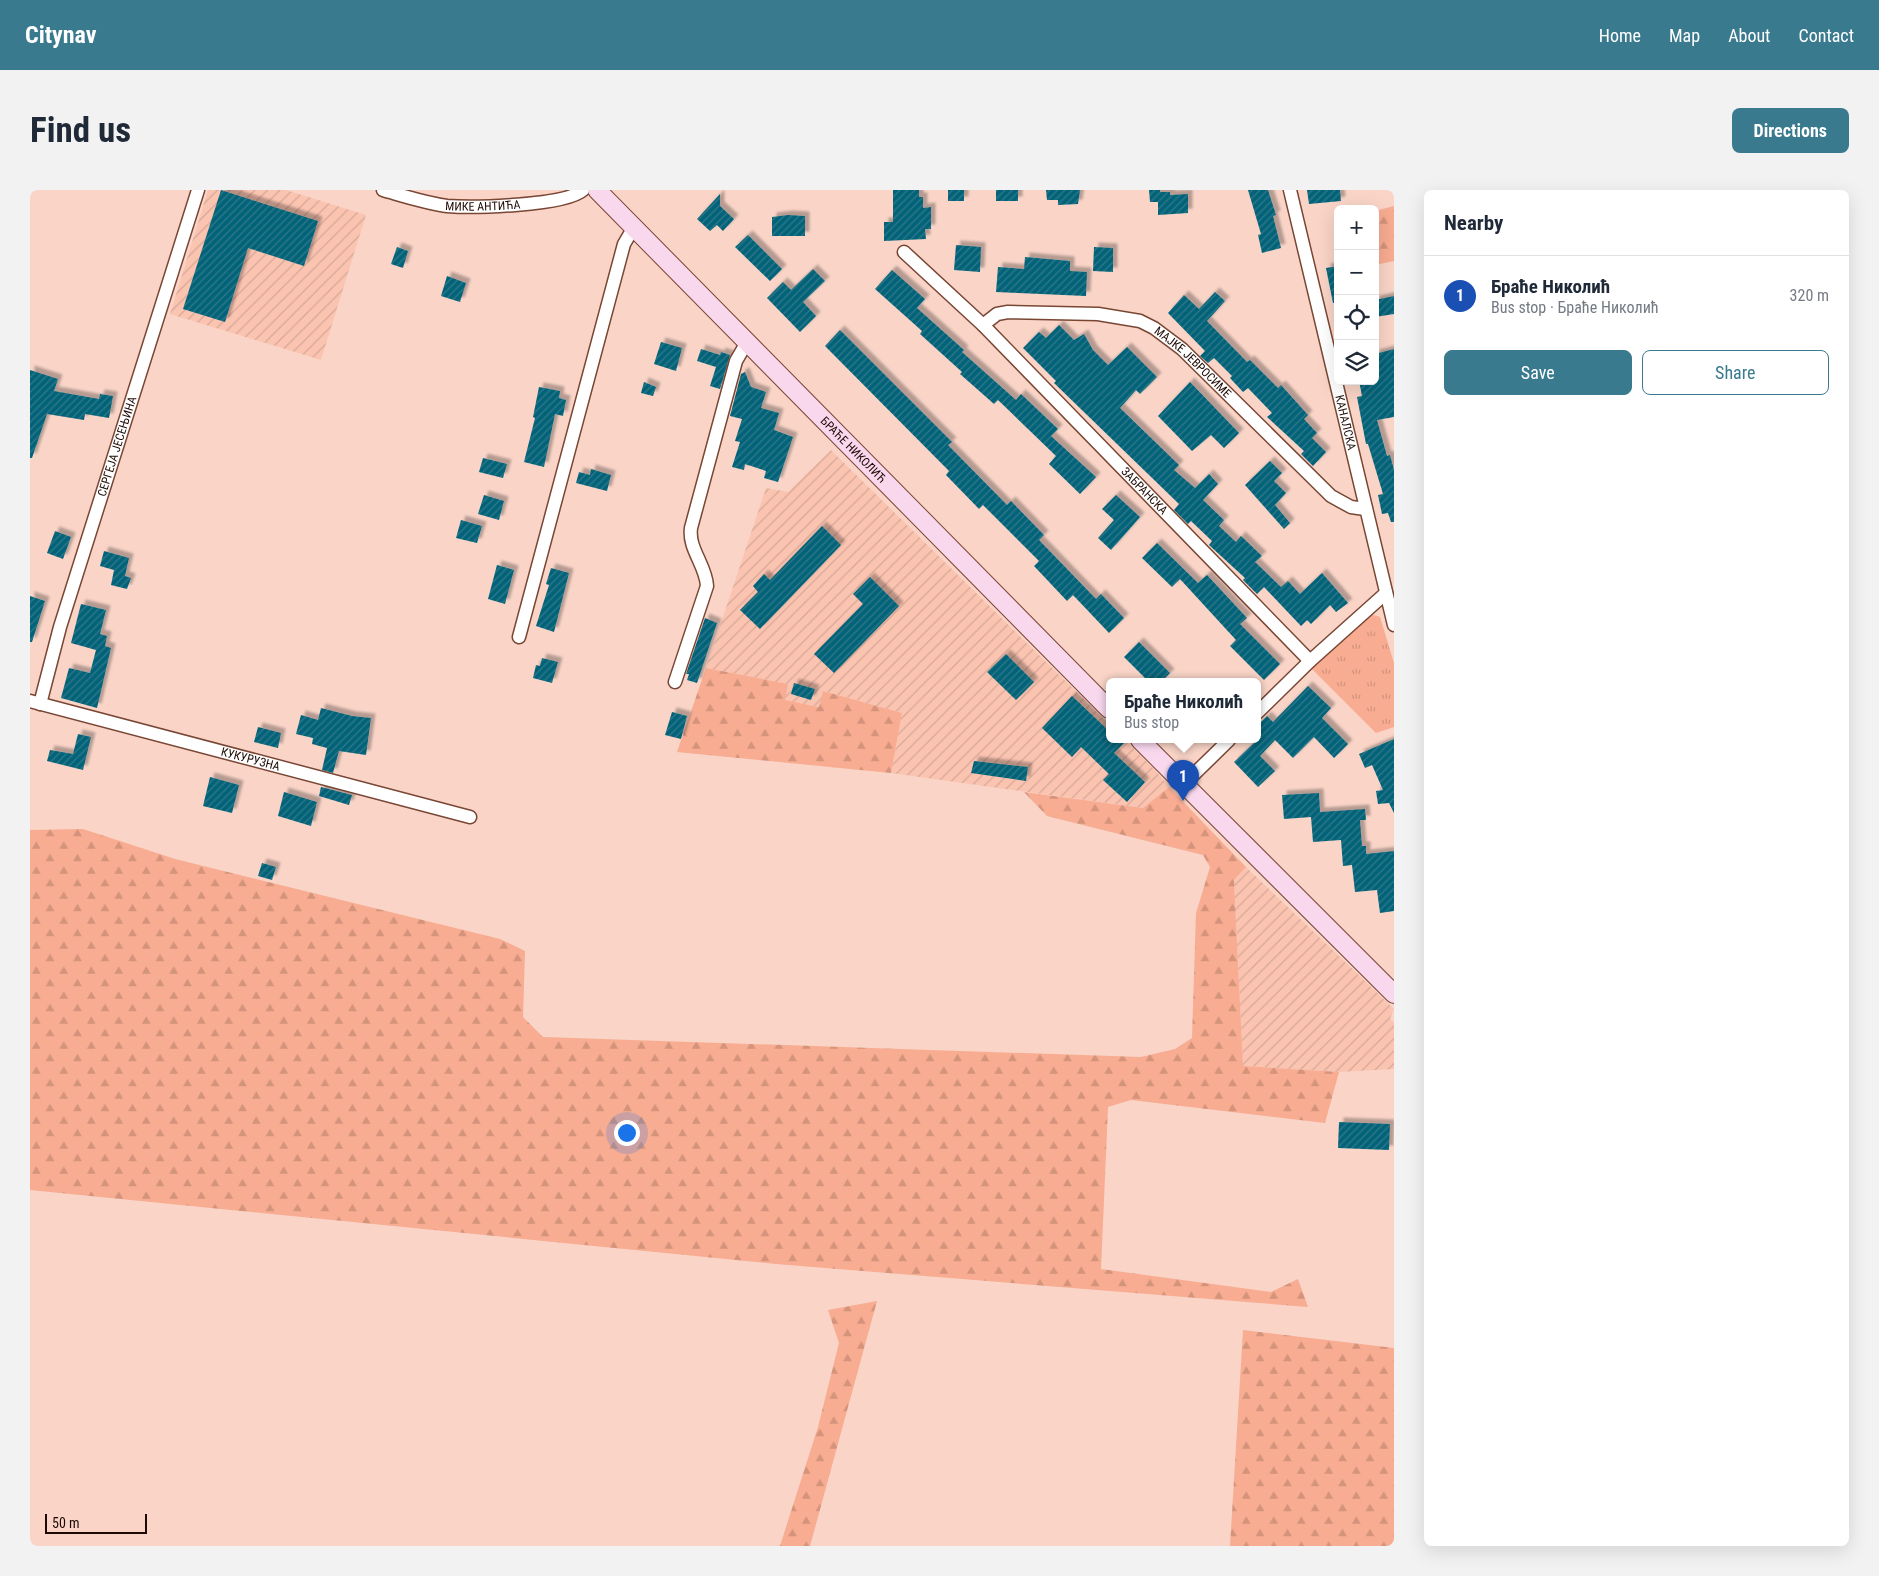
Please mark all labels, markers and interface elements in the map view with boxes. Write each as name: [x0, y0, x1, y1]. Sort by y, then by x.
text: Citynav: [25, 21, 96, 49]
text: Home: [1599, 25, 1641, 46]
text: Map: [1669, 25, 1700, 46]
text: About: [1728, 25, 1770, 46]
text: Contact: [1798, 25, 1854, 46]
button: Directions: [1732, 108, 1849, 153]
text: Find us: [30, 110, 131, 151]
street label: МИКЕ АНТИЋА: [445, 198, 521, 214]
map controls: [1334, 205, 1379, 385]
button: +: [1334, 205, 1379, 250]
text: Nearby: [1444, 211, 1503, 235]
button: −: [1334, 250, 1379, 295]
text: Браће Николић: [1491, 275, 1610, 298]
text: 1: [1456, 286, 1464, 305]
text: 320 m: [1790, 286, 1829, 305]
button: locate: [1334, 295, 1379, 340]
text: Bus stop · Браће Николић: [1491, 298, 1659, 317]
street label: МАЈКЕ ЈЕВРОСИМЕ: [1152, 324, 1234, 401]
button: layers: [1334, 340, 1379, 385]
button: Save: [1444, 350, 1632, 395]
button: Share: [1642, 350, 1829, 395]
street label: СЕРГЕЈА ЈЕСЕЊИНА: [95, 394, 139, 498]
street label: КАНАЛСКА: [1332, 394, 1359, 451]
street label: БРАЋЕ НИКОЛИЋ: [818, 414, 889, 486]
street label: ЗАБРАНСКА: [1118, 464, 1171, 517]
popup: [1106, 678, 1261, 743]
text: Браће Николић: [1124, 690, 1243, 713]
text: Bus stop: [1124, 713, 1179, 732]
street label: КУКУРУЗНА: [219, 745, 282, 774]
pin: 1: [1167, 760, 1199, 801]
your location: [614, 1120, 640, 1146]
scale bar: [45, 1511, 148, 1534]
text: 50 m: [52, 1515, 80, 1531]

